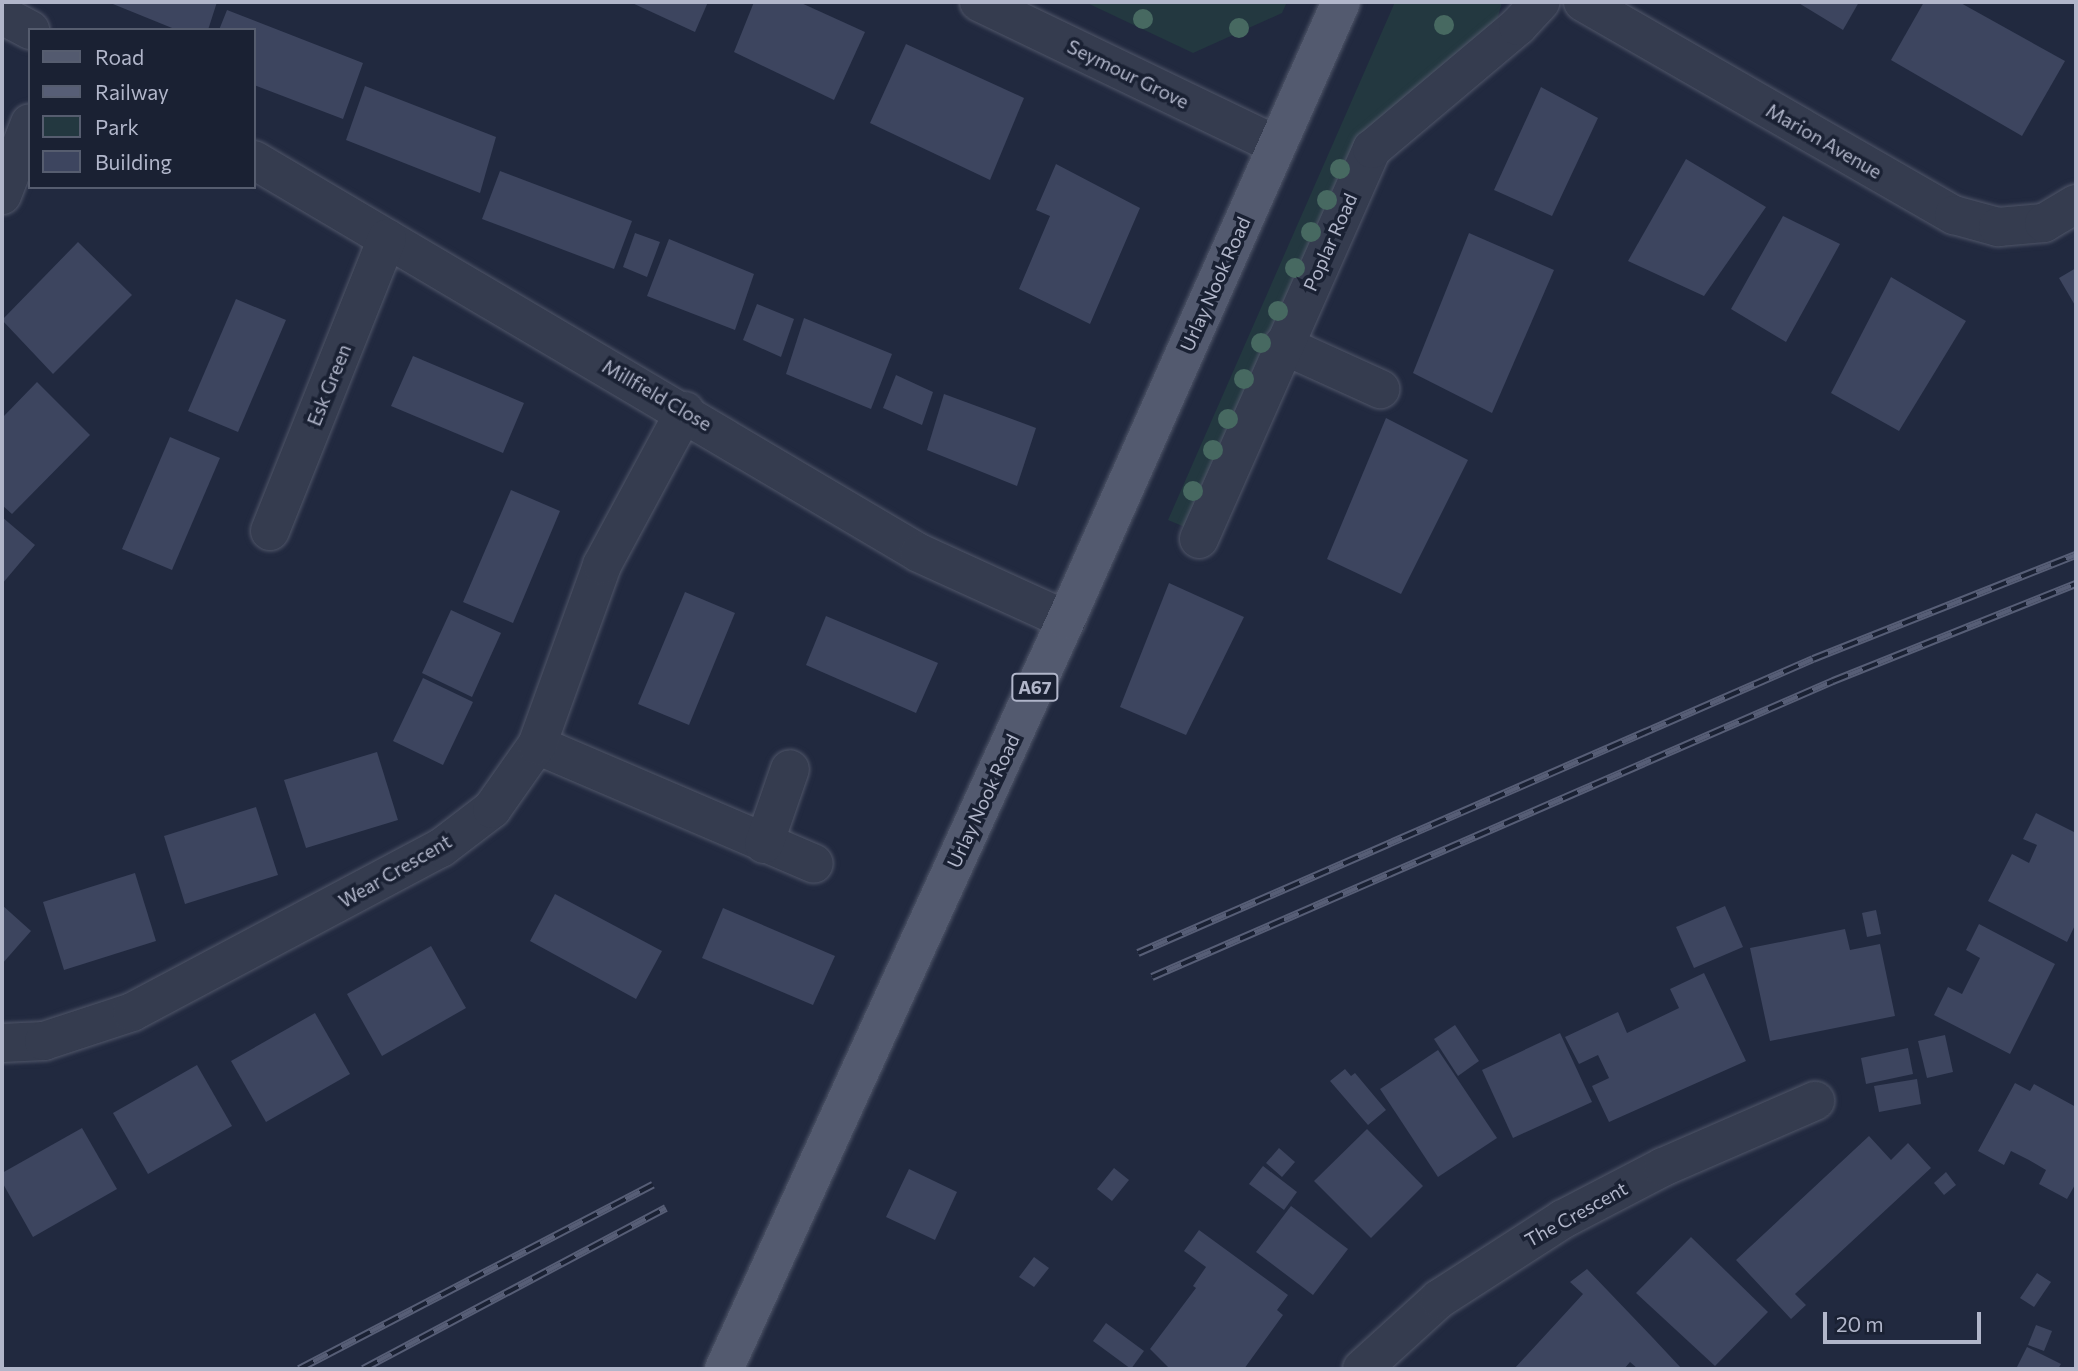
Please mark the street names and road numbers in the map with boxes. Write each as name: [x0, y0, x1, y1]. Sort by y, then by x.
street label: Seymour Grove: [1064, 35, 1192, 113]
street label: Marion Avenue: [1762, 99, 1886, 183]
street label: Poplar Road: [1298, 190, 1362, 294]
street label: Urlay Nook Road: [1175, 213, 1255, 355]
street label: Esk Green: [302, 341, 356, 429]
street label: Millfield Close: [598, 355, 716, 435]
road number: A67: [1010, 672, 1060, 702]
street label: Urlay Nook Road: [942, 731, 1024, 871]
street label: Wear Crescent: [335, 830, 455, 912]
street label: The Crescent: [1521, 1176, 1631, 1252]

